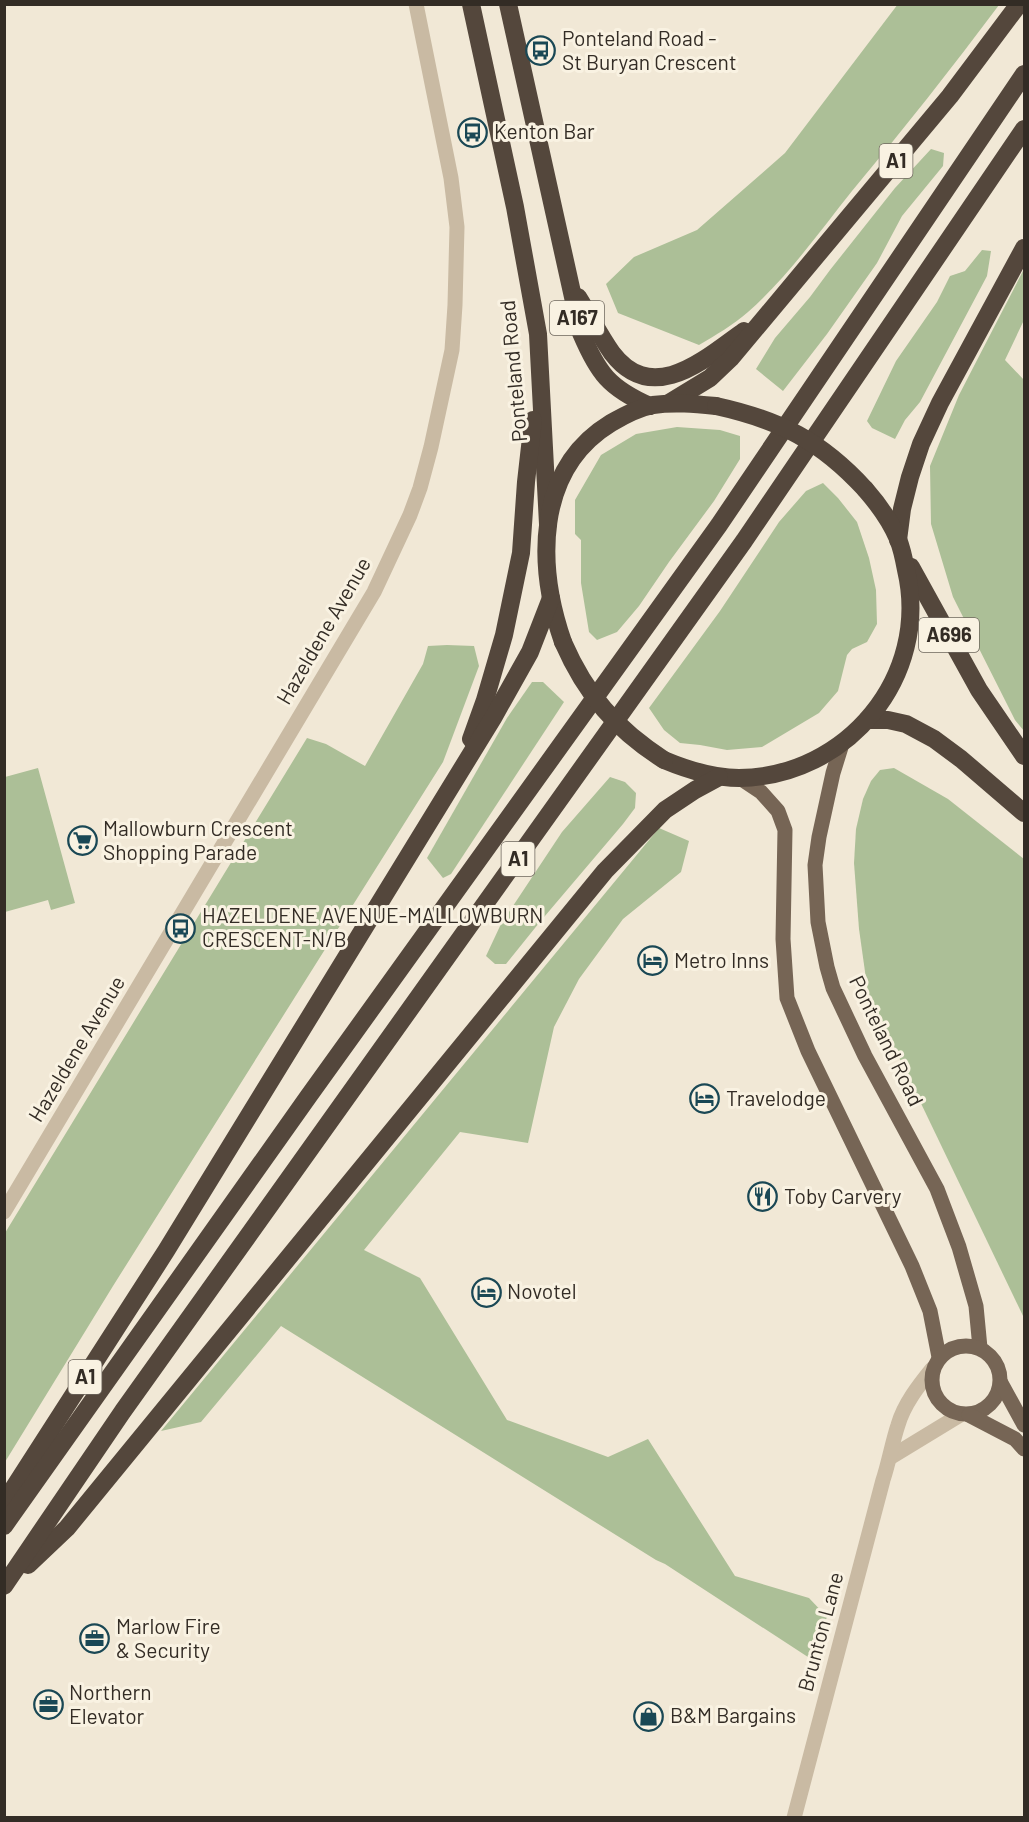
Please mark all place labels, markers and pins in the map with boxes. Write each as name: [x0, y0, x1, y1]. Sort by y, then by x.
place label: Ponteland Road - St Buryan Crescent: [562, 25, 737, 74]
bus stop icon: Ponteland Road - St Buryan Crescent: [525, 35, 557, 67]
bus stop icon: Kenton Bar: [457, 116, 489, 148]
place label: Kenton Bar: [494, 118, 595, 143]
place label: Mallowburn Crescent Shopping Parade: [103, 815, 293, 864]
supermarket icon: Mallowburn Crescent Shopping Parade: [66, 825, 98, 857]
place label: HAZELDENE AVENUE-MALLOWBURN CRESCENT-N/B: [202, 902, 543, 951]
bus stop icon: HAZELDENE AVENUE-MALLOWBURN CRESCENT-N/B: [165, 912, 197, 944]
hotel icon: Metro Inns: [637, 945, 669, 977]
place label: Metro Inns: [674, 947, 769, 972]
hotel icon: Travelodge: [689, 1083, 721, 1115]
place label: Travelodge: [726, 1085, 826, 1110]
restaurant icon: Toby Carvery: [747, 1181, 779, 1213]
place label: Toby Carvery: [784, 1183, 902, 1208]
hotel icon: Novotel: [470, 1276, 502, 1308]
place label: Novotel: [507, 1278, 577, 1303]
place label: Marlow Fire & Security: [116, 1613, 221, 1662]
office icon: Marlow Fire & Security: [79, 1623, 111, 1655]
place label: Northern Elevator: [69, 1679, 152, 1728]
office icon: Northern Elevator: [32, 1689, 64, 1721]
shop icon: B&M Bargains: [633, 1700, 665, 1732]
place label: B&M Bargains: [670, 1702, 796, 1727]

